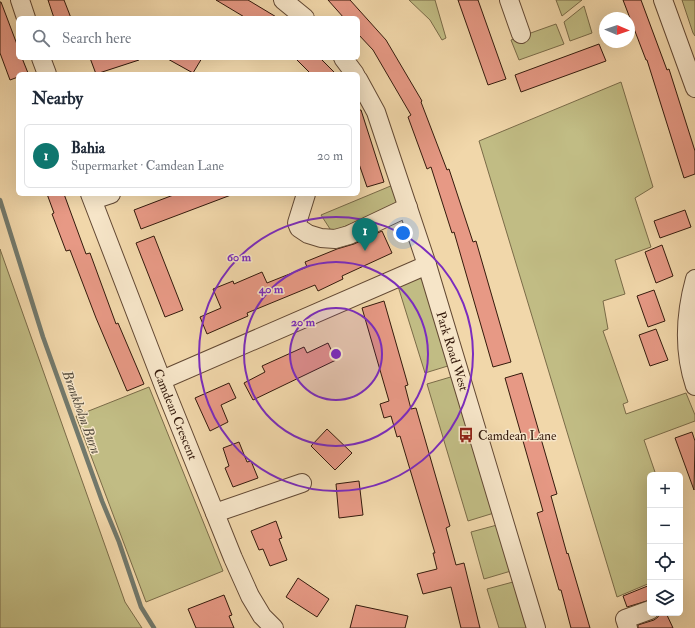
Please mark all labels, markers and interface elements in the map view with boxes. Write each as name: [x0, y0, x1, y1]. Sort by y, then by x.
north arrow: [599, 12, 635, 48]
search box: [16, 16, 360, 60]
icon: search: [30, 27, 52, 49]
text: Search here: [62, 29, 131, 48]
text: Nearby: [32, 88, 83, 109]
text: Bahia: [71, 139, 105, 158]
text: 1: [44, 148, 48, 164]
text: 20 m: [317, 148, 343, 164]
text: Supermarket · Camdean Lane: [71, 158, 224, 174]
pin: 1: [352, 218, 378, 251]
your location: [393, 223, 413, 243]
text: 60 m: [227, 250, 252, 265]
text: 40 m: [258, 282, 284, 297]
street label: Park Road West: [432, 310, 472, 393]
text: 20 m: [291, 315, 316, 330]
centre of rings: [329, 347, 343, 361]
street label: Camdean Crescent: [149, 366, 201, 462]
water label: Brankholm Burn: [58, 367, 105, 457]
bus stop icon: Camdean Lane: [457, 426, 475, 444]
place label: Camdean Lane: [478, 428, 557, 444]
map controls: [647, 472, 683, 616]
button: +: [647, 472, 683, 508]
button: −: [647, 508, 683, 544]
button: locate: [647, 544, 683, 580]
button: layers: [647, 580, 683, 616]

